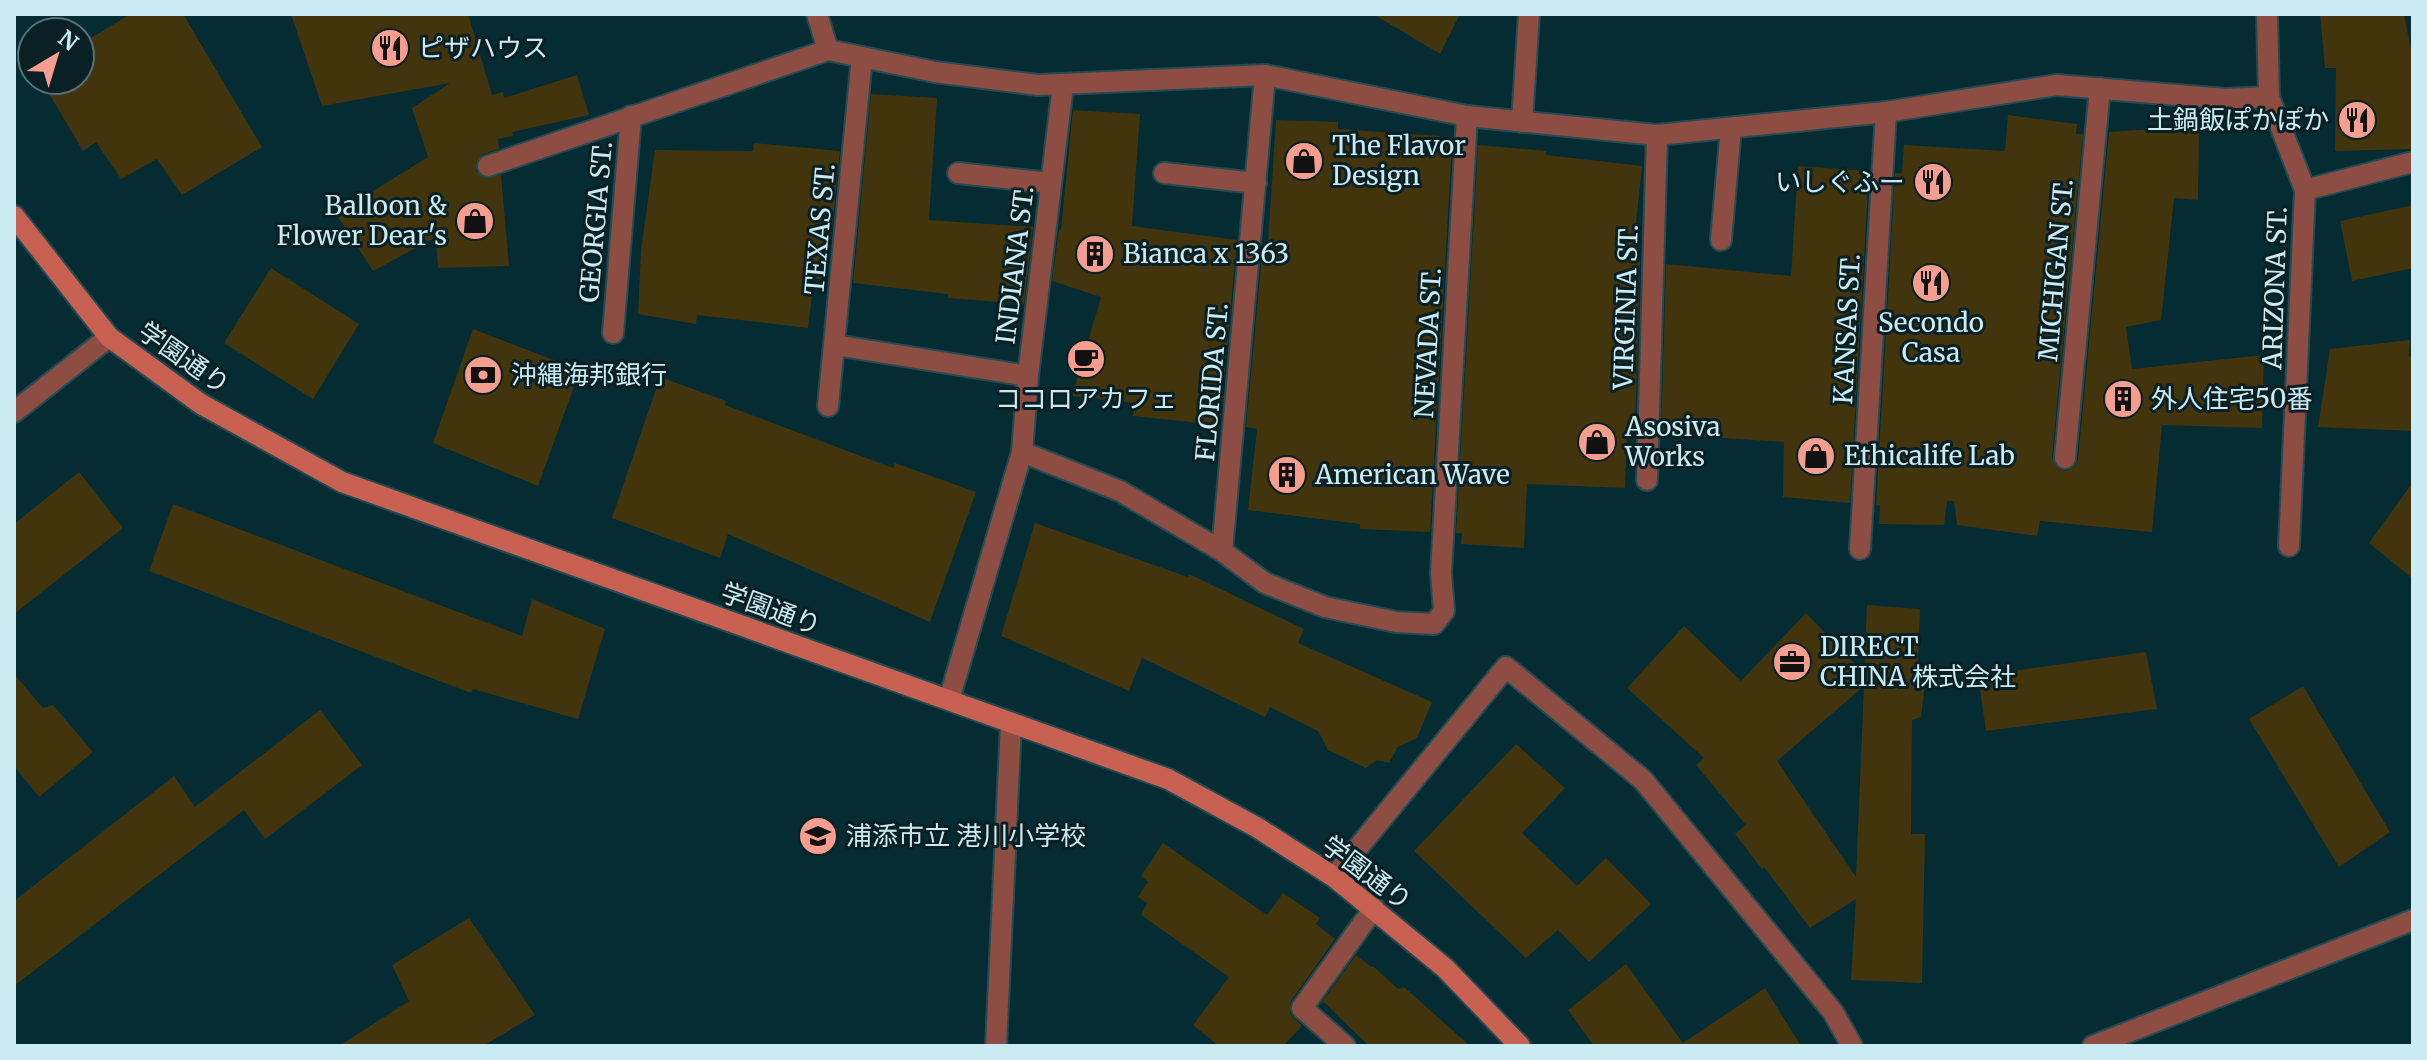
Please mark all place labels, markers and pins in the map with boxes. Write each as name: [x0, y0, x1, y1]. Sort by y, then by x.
restaurant icon: ピザハウス: [369, 27, 411, 69]
place label: ピザハウス: [418, 31, 548, 64]
restaurant icon: 土鍋飯ぽかぽか: [2336, 99, 2378, 141]
place label: 土鍋飯ぽかぽか: [2147, 103, 2329, 136]
place label: The Flavor Design: [1332, 129, 1466, 192]
shop icon: The Flavor Design: [1283, 140, 1325, 182]
restaurant icon: いしぐふー: [1912, 161, 1954, 203]
place label: いしぐふー: [1775, 165, 1905, 198]
place label: Balloon & Flower Dear's: [276, 189, 447, 252]
shop icon: Balloon & Flower Dear's: [454, 200, 496, 242]
building icon: Bianca x 1363: [1074, 233, 1116, 275]
place label: Bianca x 1363: [1123, 237, 1289, 270]
restaurant icon: Secondo Casa: [1910, 262, 1952, 304]
place label: Secondo Casa: [1878, 306, 1984, 369]
cafe icon: ココロアカフェ: [1065, 338, 1107, 380]
bank icon: 沖縄海邦銀行: [462, 354, 504, 396]
place label: 沖縄海邦銀行: [511, 358, 667, 391]
building icon: 外人住宅50番: [2102, 378, 2144, 420]
place label: ココロアカフェ: [995, 382, 1177, 415]
place label: 外人住宅50番: [2151, 382, 2313, 415]
place label: Asosiva Works: [1624, 410, 1720, 473]
shop icon: Asosiva Works: [1576, 421, 1618, 463]
shop icon: Ethicalife Lab: [1795, 435, 1837, 477]
place label: Ethicalife Lab: [1844, 439, 2015, 472]
building icon: American Wave: [1266, 454, 1308, 496]
place label: American Wave: [1314, 458, 1510, 491]
place label: DIRECT CHINA 株式会社: [1820, 630, 2016, 693]
office icon: DIRECT CHINA 株式会社: [1771, 641, 1813, 683]
school or university icon: 浦添市立 港川小学校: [797, 815, 839, 857]
place label: 浦添市立 港川小学校: [846, 819, 1086, 852]

